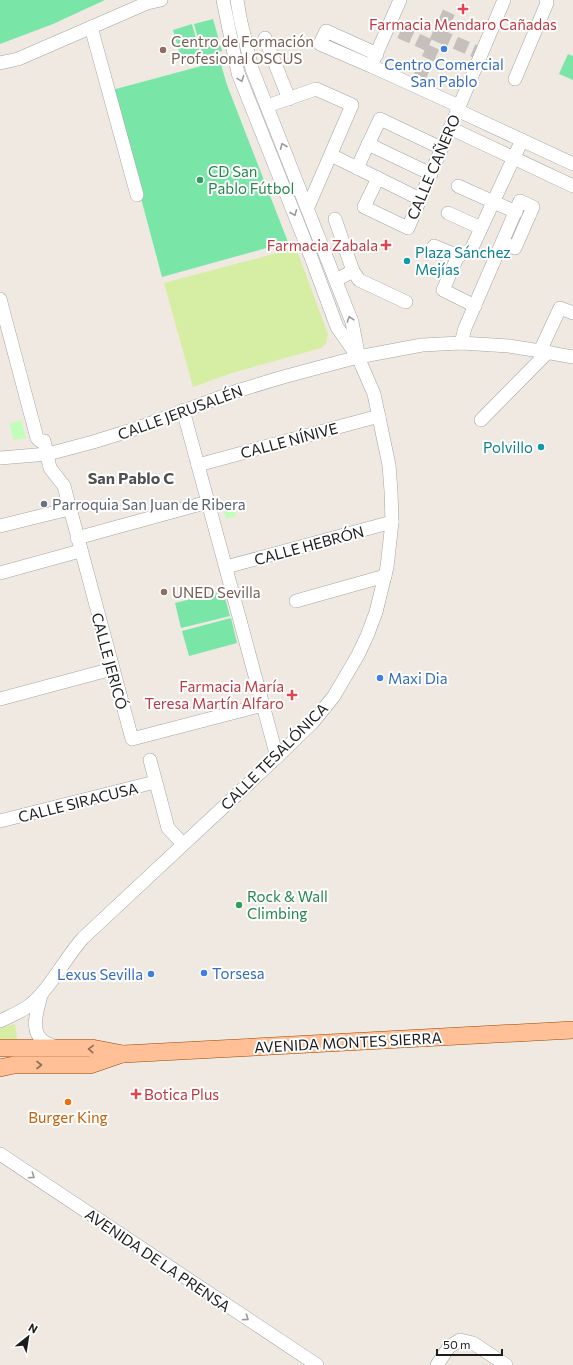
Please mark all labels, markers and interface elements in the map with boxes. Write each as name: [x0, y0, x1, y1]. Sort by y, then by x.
marker: Farmacia Mendaro Cañadas: [458, 4, 468, 14]
place label: Farmacia Mendaro Cañadas: [369, 15, 557, 33]
place label: Centro de Formación Profesional OSCUS: [171, 32, 314, 67]
marker: Centro Comercial San Pablo: [439, 44, 449, 54]
marker: Centro de Formación Profesional OSCUS: [158, 45, 168, 55]
place label: Centro Comercial San Pablo: [384, 55, 504, 90]
one-way arrow: [236, 75, 244, 82]
street label: CALLE CAÑERO: [403, 112, 463, 222]
one-way arrow: [280, 142, 288, 150]
place label: CD San Pablo Fútbol: [208, 162, 294, 197]
marker: CD San Pablo Fútbol: [195, 175, 205, 185]
one-way arrow: [289, 209, 297, 216]
place label: Farmacia Zabala: [267, 236, 378, 254]
marker: Farmacia Zabala: [381, 240, 391, 250]
place label: Plaza Sánchez Mejías: [415, 243, 511, 278]
marker: Plaza Sánchez Mejías: [402, 256, 412, 266]
one-way arrow: [346, 316, 355, 323]
street label: CALLE JERUSALÉN: [115, 380, 245, 443]
street label: CALLE NÍNIVE: [238, 417, 340, 462]
place label: Polvillo: [483, 438, 533, 456]
marker: Polvillo: [536, 442, 546, 452]
district label: San Pablo C: [88, 468, 174, 487]
place label: Parroquia San Juan de Ribera: [52, 495, 246, 513]
marker: Parroquia San Juan de Ribera: [39, 499, 49, 509]
street label: CALLE HEBRÓN: [252, 521, 366, 568]
place label: UNED Sevilla: [172, 583, 261, 601]
marker: UNED Sevilla: [159, 587, 169, 597]
street label: CALLE JERICÓ: [88, 610, 133, 711]
place label: Maxi Dia: [388, 669, 448, 687]
marker: Maxi Dia: [375, 673, 385, 683]
place label: Farmacia María Teresa Martín Alfaro: [144, 677, 284, 712]
marker: Farmacia María Teresa Martín Alfaro: [287, 690, 297, 700]
street label: CALLE TESALÓNICA: [216, 698, 331, 813]
street label: CALLE SIRACUSA: [16, 778, 140, 826]
place label: Rock & Wall Climbing: [247, 887, 328, 922]
marker: Rock & Wall Climbing: [234, 900, 244, 910]
place label: Torsesa: [212, 964, 265, 982]
place label: Lexus Sevilla: [57, 965, 143, 983]
marker: Torsesa: [199, 968, 209, 978]
marker: Lexus Sevilla: [146, 969, 156, 979]
street label: AVENIDA MONTES SIERRA: [254, 1028, 442, 1056]
one-way arrow: [88, 1044, 94, 1053]
one-way arrow: [36, 1061, 42, 1069]
place label: Botica Plus: [144, 1085, 219, 1103]
marker: Botica Plus: [131, 1089, 141, 1099]
marker: Burger King: [63, 1097, 73, 1107]
place label: Burger King: [28, 1108, 108, 1126]
one-way arrow: [28, 1171, 35, 1178]
street label: AVENIDA DE LA PRENSA: [82, 1205, 234, 1315]
one-way arrow: [241, 1313, 248, 1320]
north arrow: [8, 1317, 48, 1357]
text: N: [26, 1320, 40, 1336]
scale bar: [437, 1331, 502, 1357]
text: 50 m: [443, 1337, 471, 1351]

